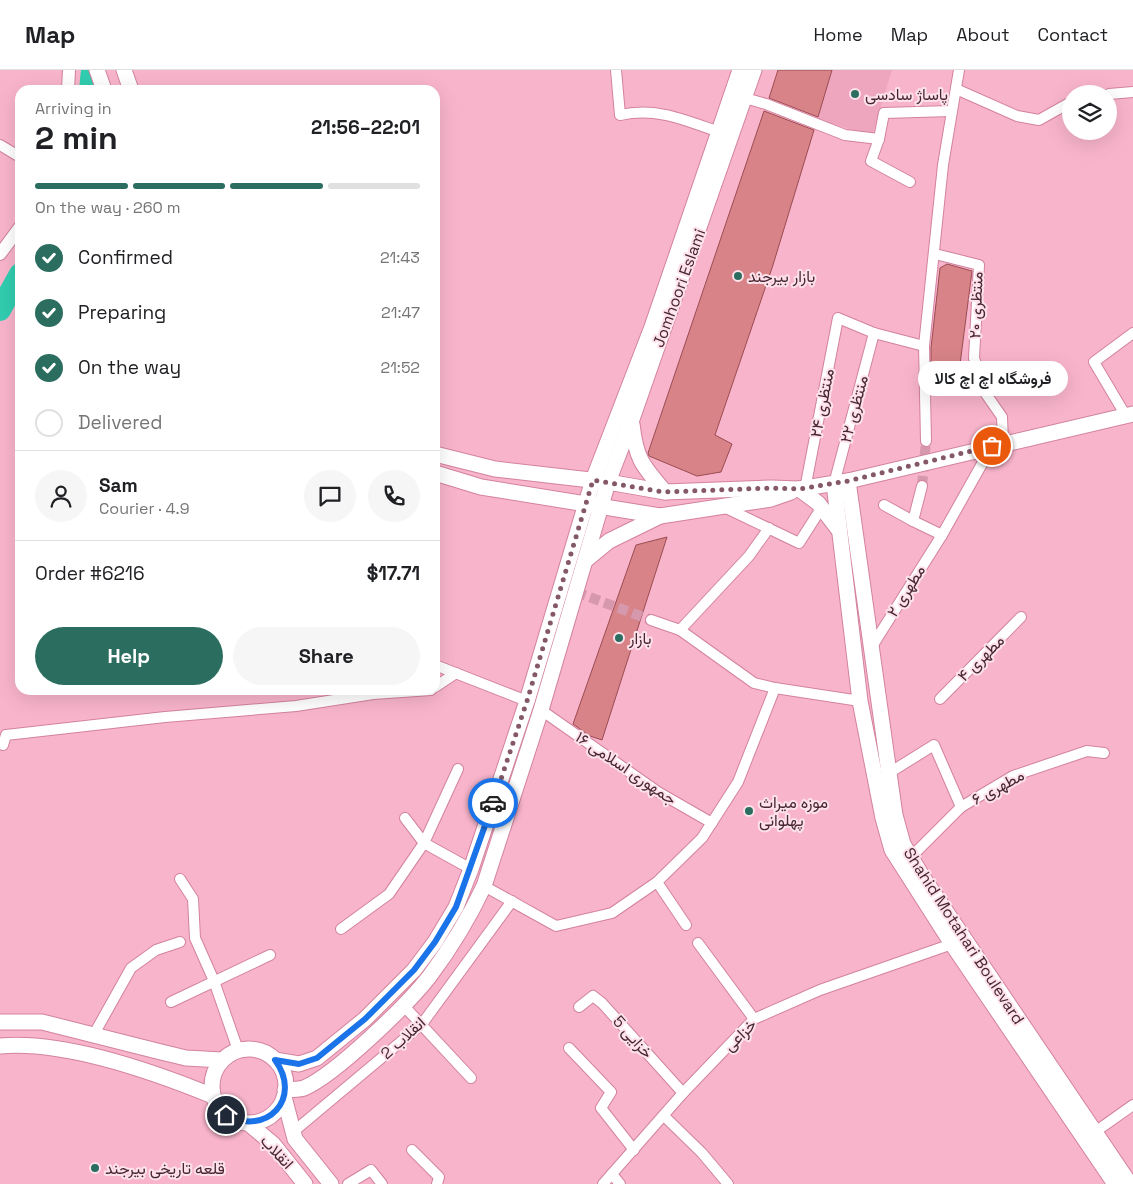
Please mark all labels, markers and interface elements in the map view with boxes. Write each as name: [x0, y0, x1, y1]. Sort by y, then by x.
text: Map: [25, 19, 75, 50]
text: Home: [814, 23, 863, 46]
text: Map: [891, 23, 928, 46]
text: About: [956, 23, 1010, 46]
text: Contact: [1038, 23, 1108, 46]
place label: پاساژ سادسی: [865, 84, 948, 106]
map controls: [1062, 85, 1117, 140]
button: layers: [1062, 85, 1117, 140]
marker: پاساژ سادسی: [849, 88, 861, 100]
text: Arriving in: [35, 98, 112, 119]
text: 21:56–22:01: [311, 115, 420, 140]
text: 2 min: [35, 118, 118, 158]
text: On the way · 260 m: [35, 197, 181, 218]
street label: Jomhoori Eslami: [648, 226, 710, 350]
icon: check: [35, 244, 63, 272]
text: Confirmed: [78, 245, 173, 270]
text: 21:43: [380, 247, 420, 268]
place label: بازار بیرجند: [748, 266, 815, 287]
marker: بازار بیرجند: [732, 270, 744, 282]
street label: منتظری ۲۰: [964, 271, 988, 339]
icon: check: [35, 299, 63, 327]
text: Preparing: [78, 300, 166, 325]
text: 21:47: [381, 302, 420, 323]
icon: check: [35, 354, 63, 382]
text: On the way: [78, 355, 181, 380]
text: 21:52: [381, 357, 420, 378]
callout: فروشگاه اچ اچ کالا: [917, 361, 1067, 396]
street label: منتظری ۲۴: [805, 367, 839, 439]
text: فروشگاه اچ اچ کالا: [935, 368, 1051, 389]
street label: منتظری ۲۲: [835, 373, 873, 445]
text: Delivered: [78, 410, 163, 435]
pin: [971, 425, 1013, 467]
icon: bag: [978, 432, 1006, 460]
button: person: [35, 470, 87, 522]
button: chat: [304, 470, 356, 522]
button: phone: [368, 470, 420, 522]
text: Sam: [99, 473, 138, 498]
text: Courier · 4.9: [99, 498, 189, 519]
text: Order #6216: [35, 561, 145, 586]
text: $17.71: [367, 561, 420, 586]
street label: مطهری ۲: [882, 561, 930, 621]
button: Help: [35, 627, 223, 685]
button: Share: [233, 627, 420, 685]
place label: بازار: [628, 628, 651, 649]
street label: مطهری ۴: [953, 630, 1009, 686]
marker: بازار: [613, 632, 625, 644]
street label: جمهوری اسلامی ۱۶: [571, 726, 681, 810]
street label: مطهری ۶: [968, 764, 1028, 810]
courier: [468, 778, 518, 828]
icon: car: [479, 789, 507, 817]
place label: موزه میراث پهلوانی: [759, 792, 828, 832]
marker: موزه میراث پهلوانی: [743, 805, 755, 817]
street label: Shahid Motahari Boulevard: [899, 844, 1029, 1028]
street label: خزایی 5: [608, 1011, 658, 1063]
street label: انقلاب 2: [376, 1012, 430, 1064]
street label: خزاعی: [719, 1014, 761, 1056]
pin: [205, 1094, 247, 1136]
icon: home: [212, 1101, 240, 1129]
street label: انقلاب: [256, 1130, 298, 1174]
place label: قلعه تاریخی بیرجند: [105, 1158, 225, 1179]
marker: قلعه تاریخی بیرجند: [89, 1162, 101, 1174]

